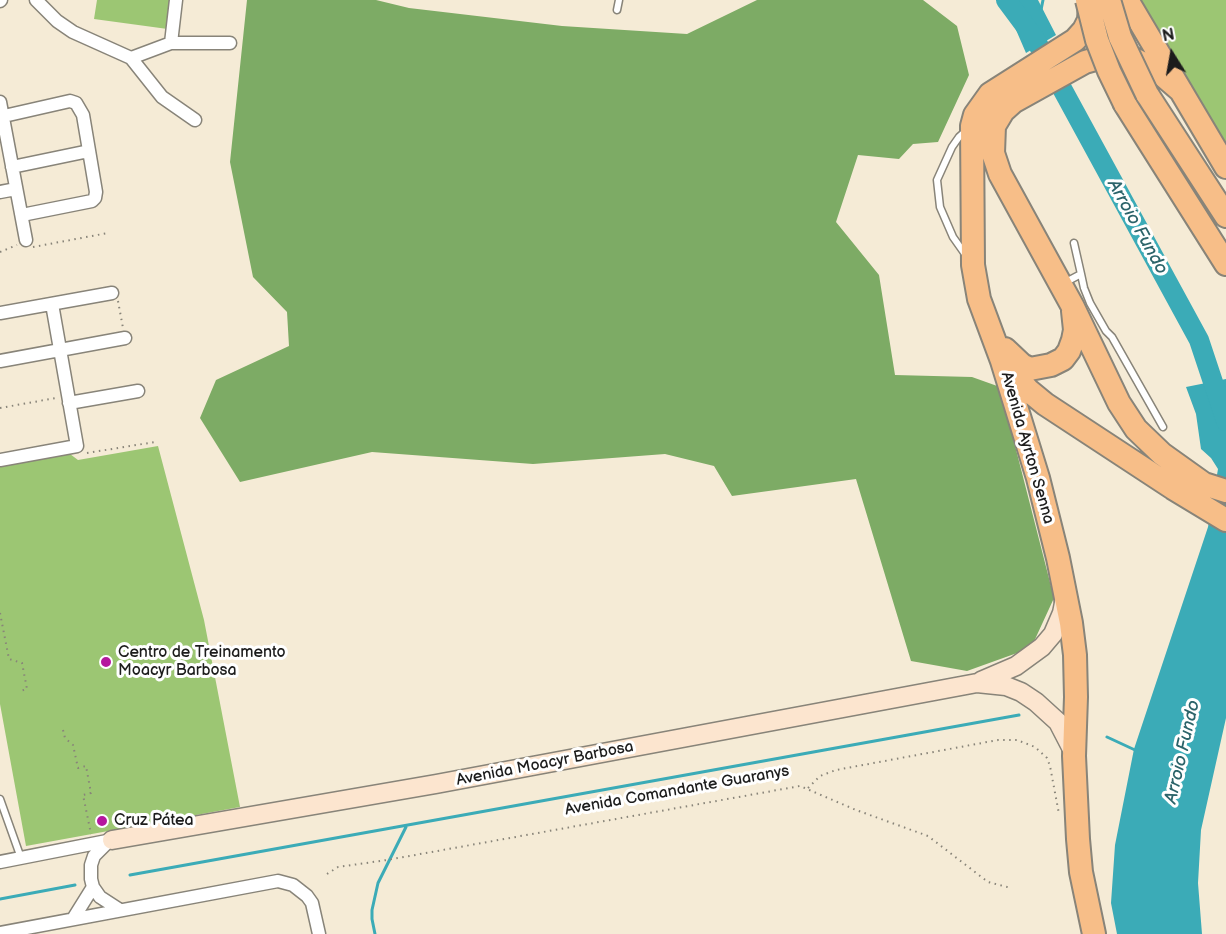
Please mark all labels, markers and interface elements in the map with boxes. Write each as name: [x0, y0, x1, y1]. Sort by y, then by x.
north arrow: [1142, 24, 1202, 84]
text: N: [1161, 25, 1176, 46]
water label: Arroio Fundo: [1102, 176, 1172, 278]
street label: Avenida Ayrton Senna: [996, 370, 1058, 526]
place label: Centro de Treinamento Moacyr Barbosa: [118, 643, 285, 681]
marker: Centro de Treinamento Moacyr Barbosa: [99, 655, 113, 669]
water label: Arroio Fundo: [1161, 698, 1205, 806]
street label: Avenida Moacyr Barbosa: [455, 737, 635, 791]
street label: Avenida Comandante Guaranys: [563, 762, 791, 820]
place label: Cruz Pátea: [114, 811, 193, 831]
marker: Cruz Pátea: [95, 814, 109, 828]

